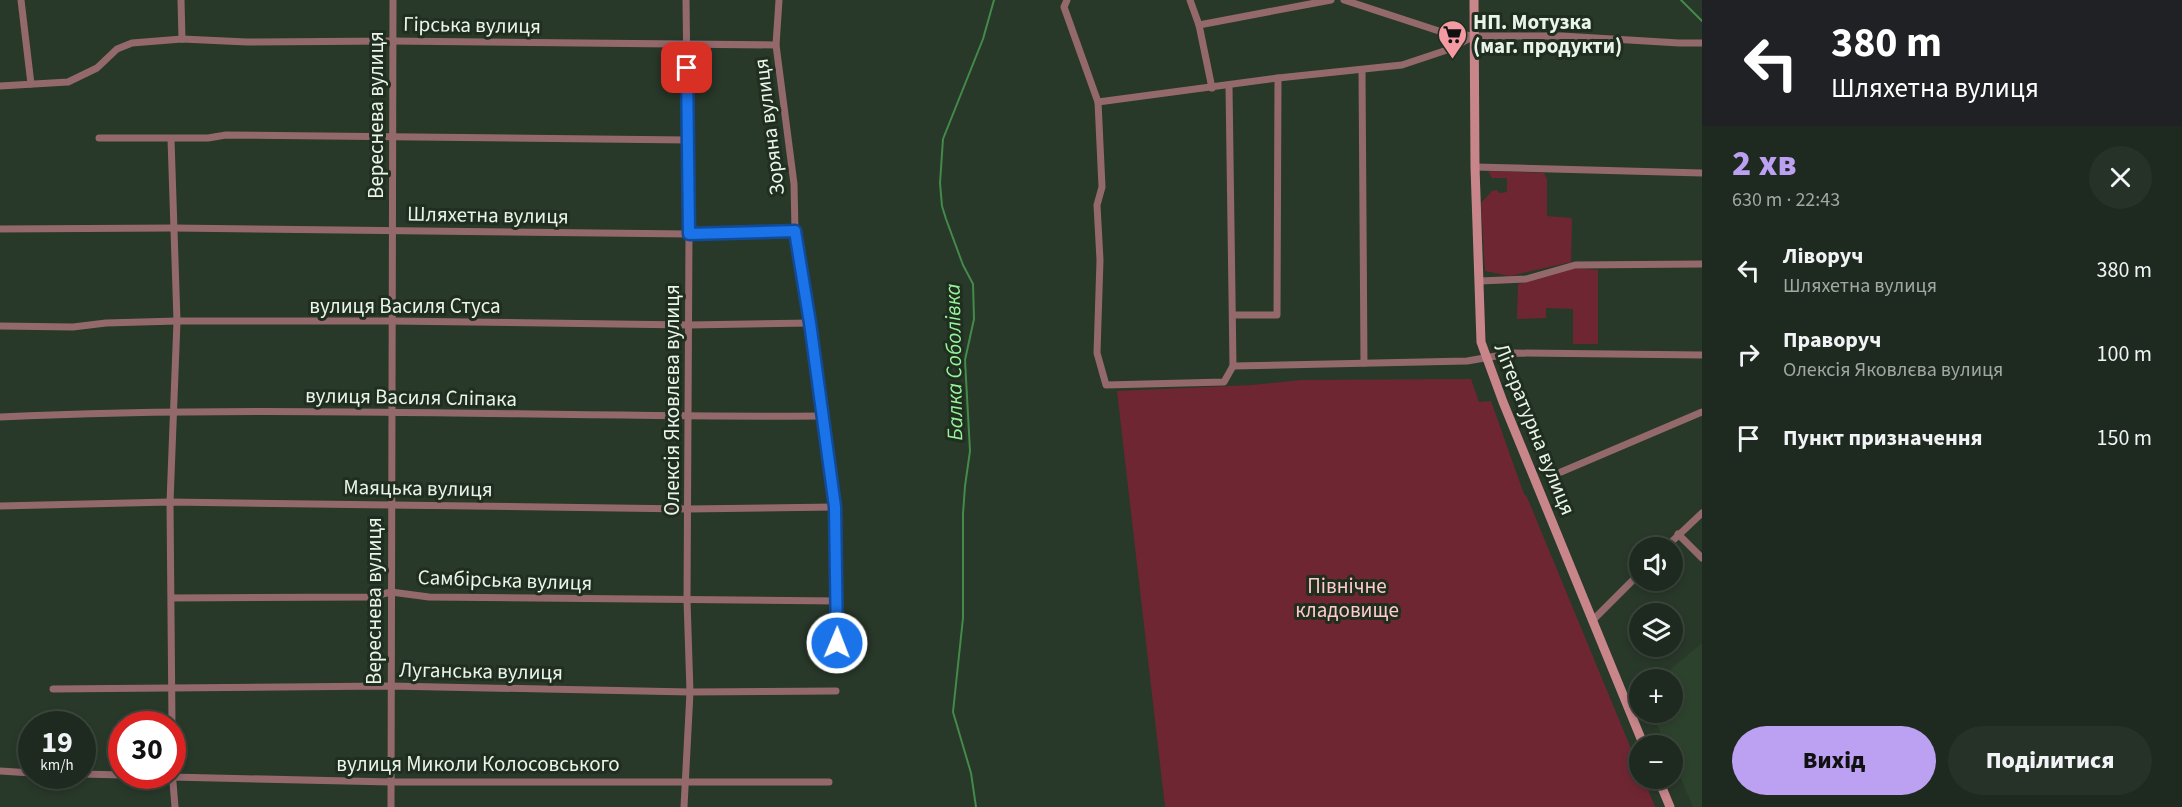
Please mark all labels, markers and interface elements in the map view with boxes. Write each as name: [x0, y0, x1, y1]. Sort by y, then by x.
place label: НП. Мотузка (маг. продукти): [1473, 7, 1622, 61]
street label: Гірська вулиця: [403, 9, 541, 41]
text: 380 m: [1831, 13, 1942, 73]
supermarket icon: НП. Мотузка (маг. продукти): [1436, 18, 1468, 60]
icon: left: [1732, 24, 1810, 102]
street label: Вереснева вулиця: [361, 31, 391, 199]
pin: [661, 42, 712, 93]
icon: arrive: [670, 51, 703, 84]
street label: Зоряна вулиця: [746, 57, 792, 197]
text: Шляхетна вулиця: [1831, 69, 2039, 108]
text: 2 хв: [1732, 138, 1797, 189]
button: close: [2089, 146, 2152, 209]
text: 630 m · 22:43: [1732, 186, 1840, 214]
street label: Шляхетна вулиця: [407, 199, 569, 231]
text: Ліворуч: [1783, 240, 1863, 272]
icon: left: [1732, 254, 1765, 287]
text: 380 m: [2097, 254, 2152, 286]
text: Шляхетна вулиця: [1783, 272, 1937, 300]
water label: Балка Соболівка: [937, 283, 971, 441]
street label: Олексія Яковлєва вулиця: [657, 284, 687, 516]
street label: вулиця Василя Стуса: [309, 291, 501, 321]
text: Праворуч: [1783, 324, 1881, 356]
street label: Літературна вулиця: [1487, 338, 1583, 520]
icon: right: [1732, 338, 1765, 371]
text: 100 m: [2097, 338, 2152, 370]
text: Олексія Яковлєва вулиця: [1783, 356, 2003, 384]
street label: вулиця Василя Сліпака: [305, 380, 517, 414]
icon: arrive: [1732, 422, 1765, 455]
text: Пункт призначення: [1783, 422, 1983, 454]
text: 150 m: [2097, 422, 2152, 454]
street label: Маяцька вулиця: [343, 472, 493, 504]
street label: Вереснева вулиця: [359, 517, 389, 685]
map controls: [1629, 537, 1683, 789]
button: sound: [1629, 537, 1683, 591]
street label: Самбірська вулиця: [417, 562, 593, 598]
park label: Північне кладовище: [1295, 571, 1399, 625]
button: layers: [1629, 603, 1683, 657]
position arrow: [805, 611, 869, 675]
street label: Луганська вулиця: [399, 655, 563, 687]
button: +: [1629, 669, 1683, 723]
speed limit sign: 30: [108, 711, 186, 789]
text: 19: [41, 721, 73, 764]
button: Вихід: [1732, 726, 1936, 795]
button: Поділитися: [1948, 726, 2152, 795]
button: −: [1629, 735, 1683, 789]
street label: вулиця Миколи Колосовського: [336, 749, 620, 779]
text: km/h: [40, 755, 74, 776]

